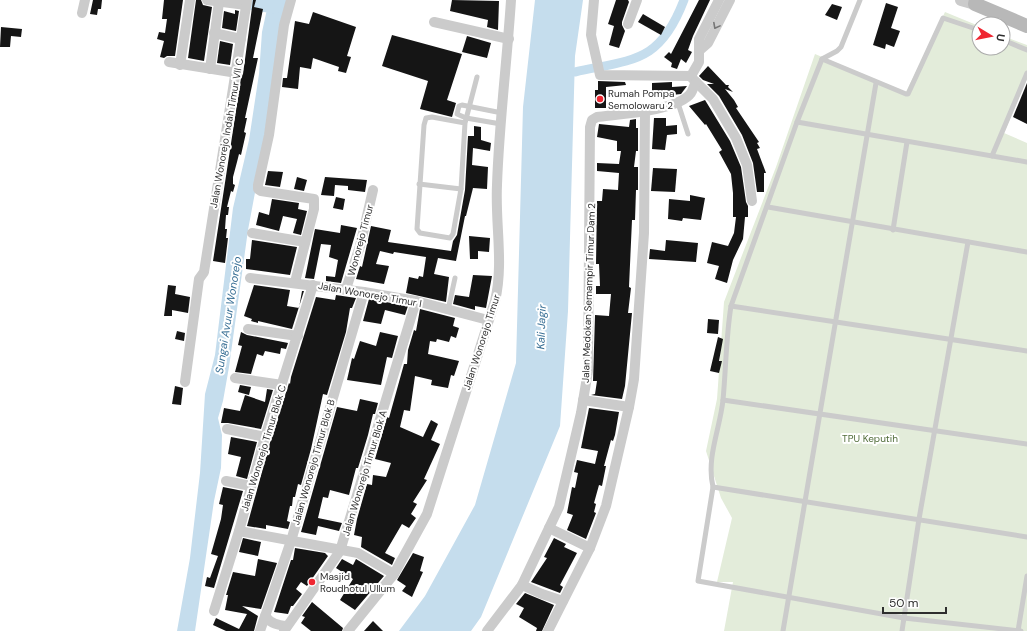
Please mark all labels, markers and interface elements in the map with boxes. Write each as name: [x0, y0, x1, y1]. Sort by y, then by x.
north arrow: [971, 16, 1011, 56]
one-way arrow: [714, 22, 721, 29]
text: U: [993, 33, 1008, 43]
street label: Jalan Wonorejo Indah Timur VII C: [207, 57, 246, 209]
place label: Rumah Pompa Semolowaru 2: [608, 87, 674, 112]
marker: Rumah Pompa Semolowaru 2: [595, 94, 605, 104]
street label: Wonorejo Timur: [345, 203, 376, 277]
street label: Jalan Medokan Semampir Timur Dam 2: [579, 203, 598, 383]
water label: Sungai Avuur Wonorejo: [212, 255, 244, 375]
street label: Jalan Wonorejo Timur I: [317, 279, 423, 310]
street label: Jalan Wonorejo Timur: [460, 292, 503, 392]
water label: Kali Jagir: [533, 303, 549, 350]
street label: Jalan Wonorejo Timur Blok C: [238, 383, 289, 513]
street label: Jalan Wonorejo Timur Blok B: [289, 398, 338, 527]
street label: Jalan Wonorejo Timur Blok A: [339, 408, 390, 538]
park label: TPU Keputih: [842, 432, 898, 445]
place label: Masjid Roudhotul Ullum: [320, 570, 395, 595]
marker: Masjid Roudhotul Ullum: [307, 577, 317, 587]
scale bar: [883, 589, 946, 615]
text: 50 m: [889, 595, 918, 611]

